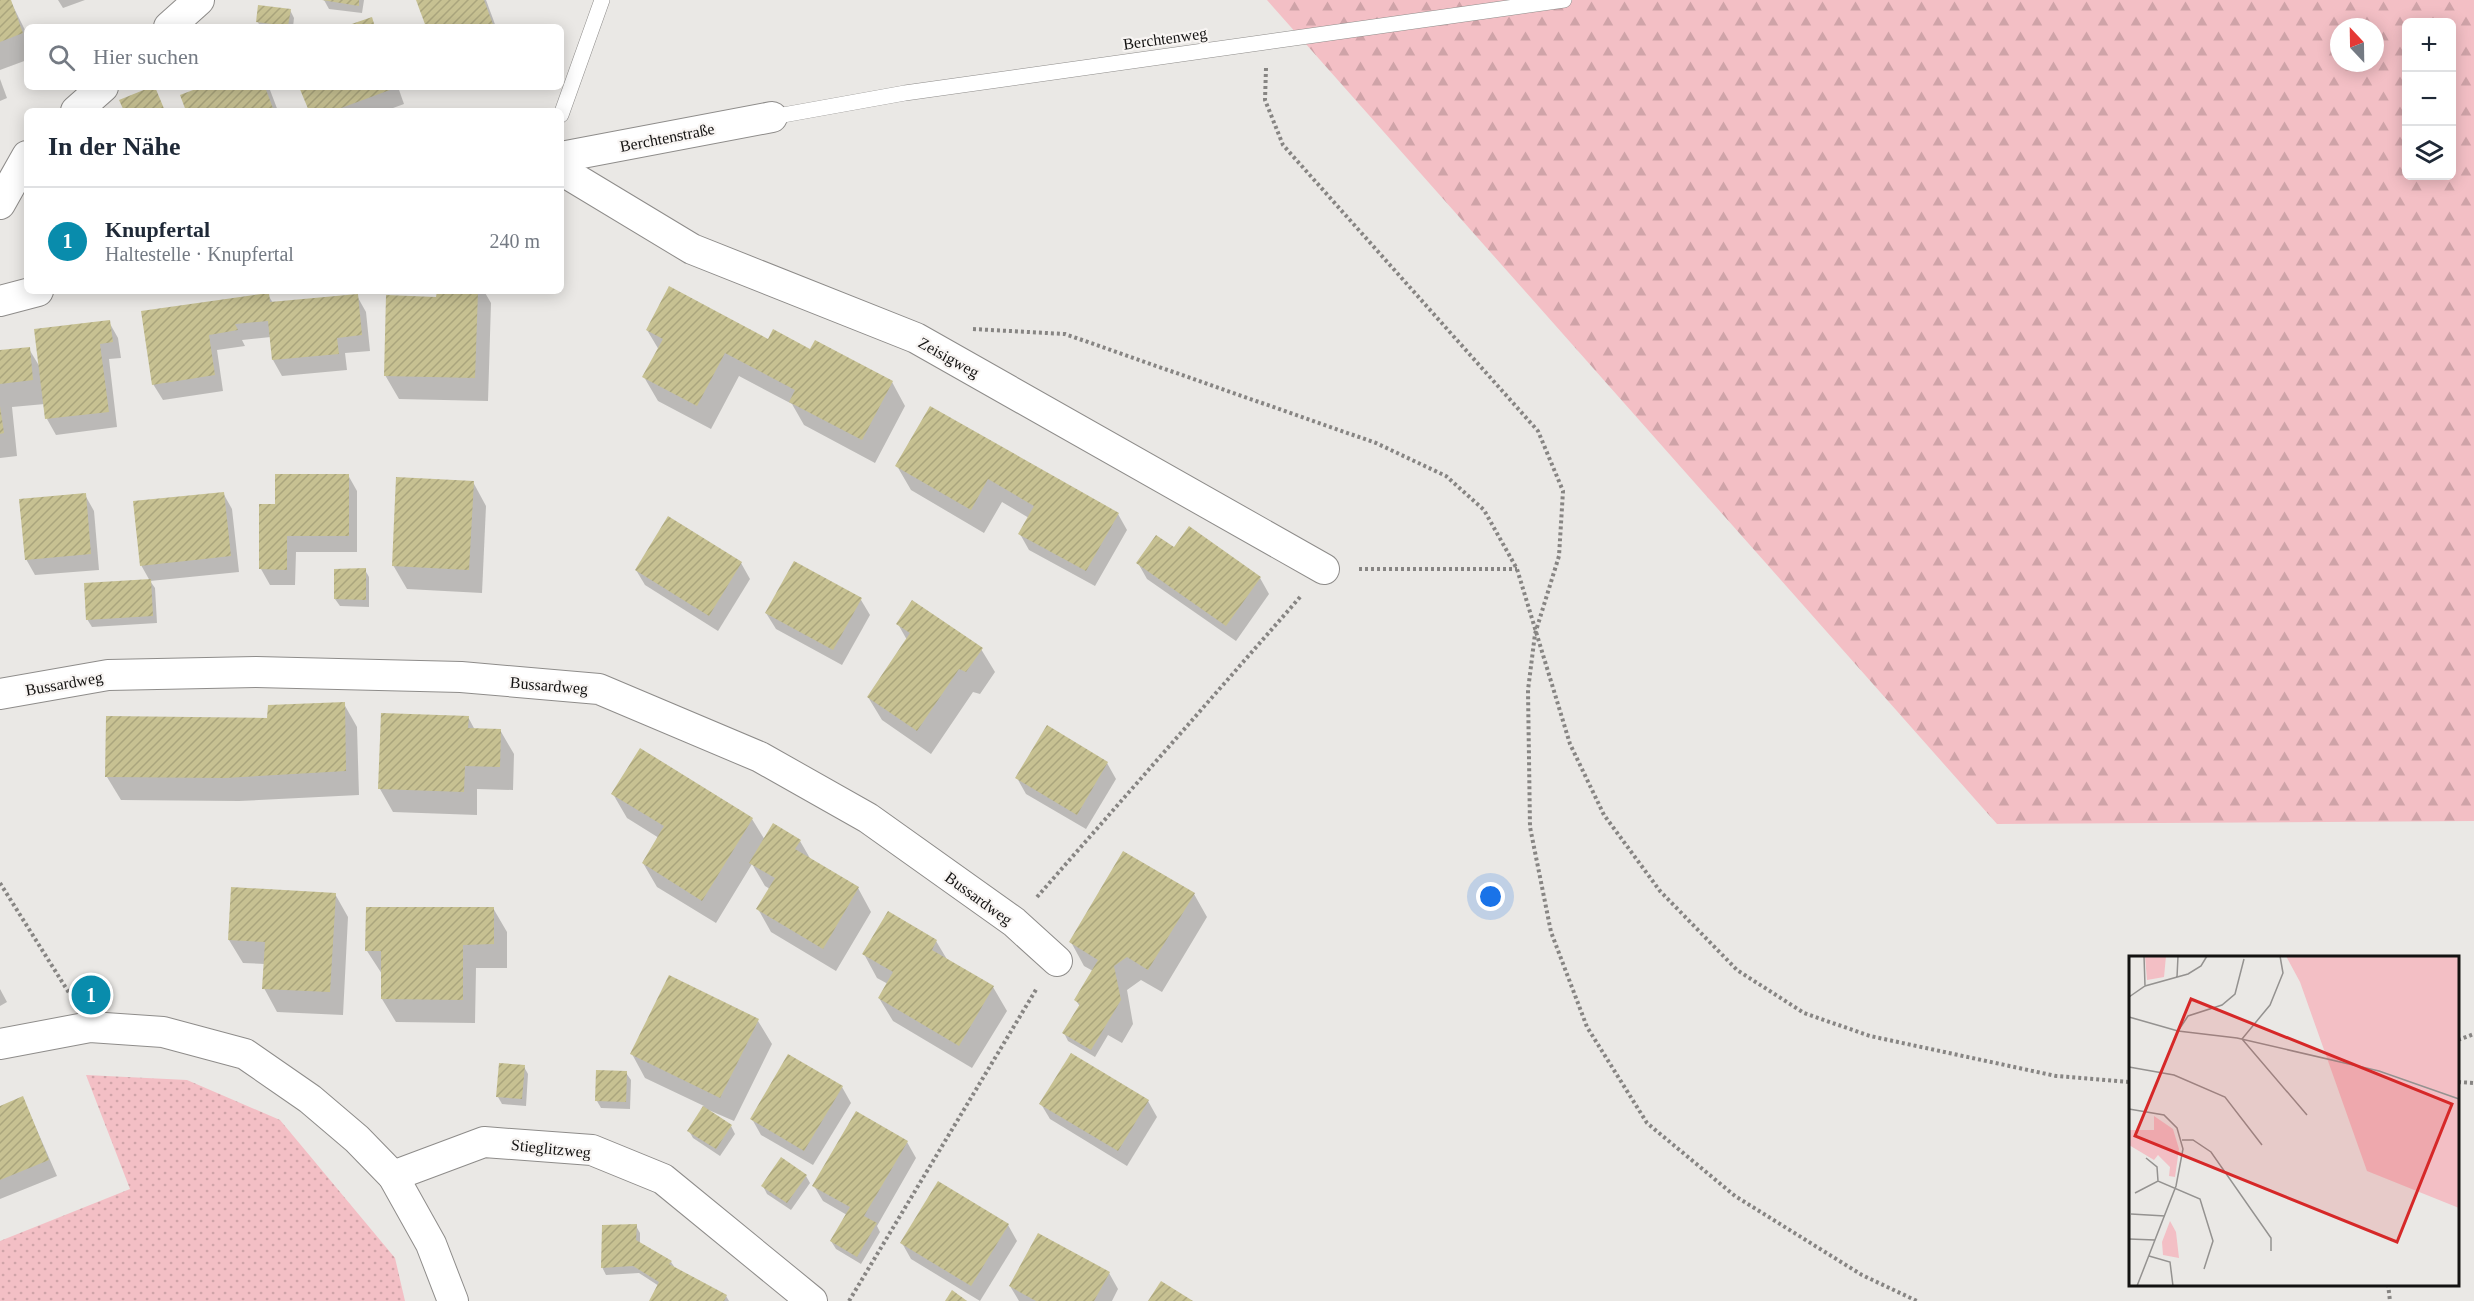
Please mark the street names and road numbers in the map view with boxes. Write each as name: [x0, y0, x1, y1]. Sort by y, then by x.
street label: Berchtenweg: [1122, 24, 1208, 54]
street label: Berchtenstraße: [618, 120, 716, 155]
street label: Zeisigweg: [915, 334, 982, 382]
street label: Bussardweg: [24, 668, 104, 700]
street label: Bussardweg: [509, 674, 589, 698]
street label: Bussardweg: [941, 869, 1015, 929]
street label: Stieglitzweg: [510, 1136, 592, 1162]

